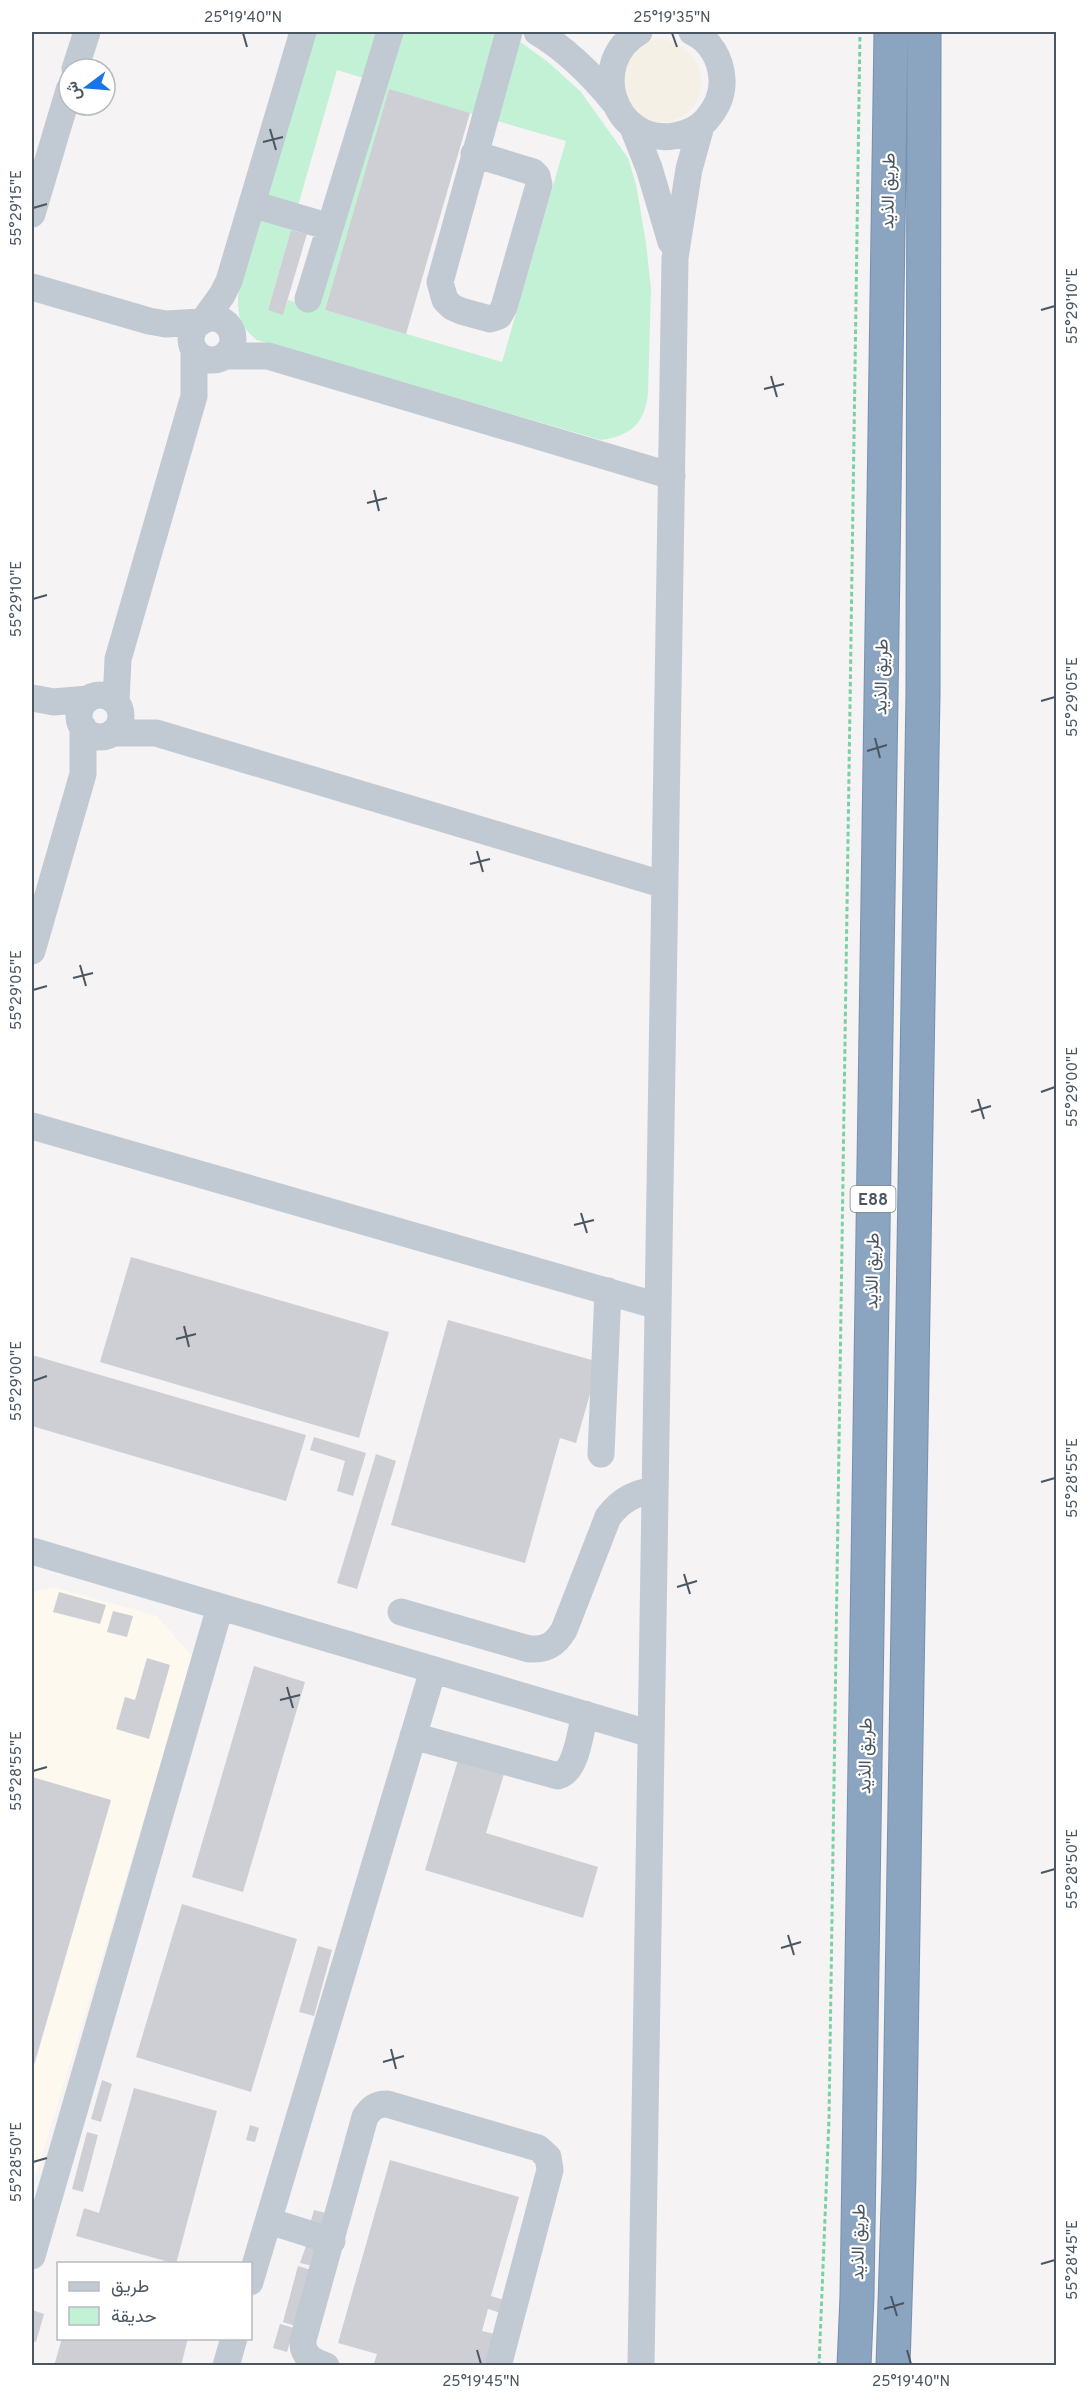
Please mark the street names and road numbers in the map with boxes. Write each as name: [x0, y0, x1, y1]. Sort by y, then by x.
street label: طريق الذيد: [877, 153, 902, 229]
street label: طريق الذيد: [870, 639, 895, 715]
road number: E88: [850, 1186, 896, 1212]
street label: طريق الذيد: [861, 1233, 886, 1309]
street label: طريق الذيد: [854, 1718, 879, 1794]
street label: طريق الذيد: [847, 2204, 872, 2280]

